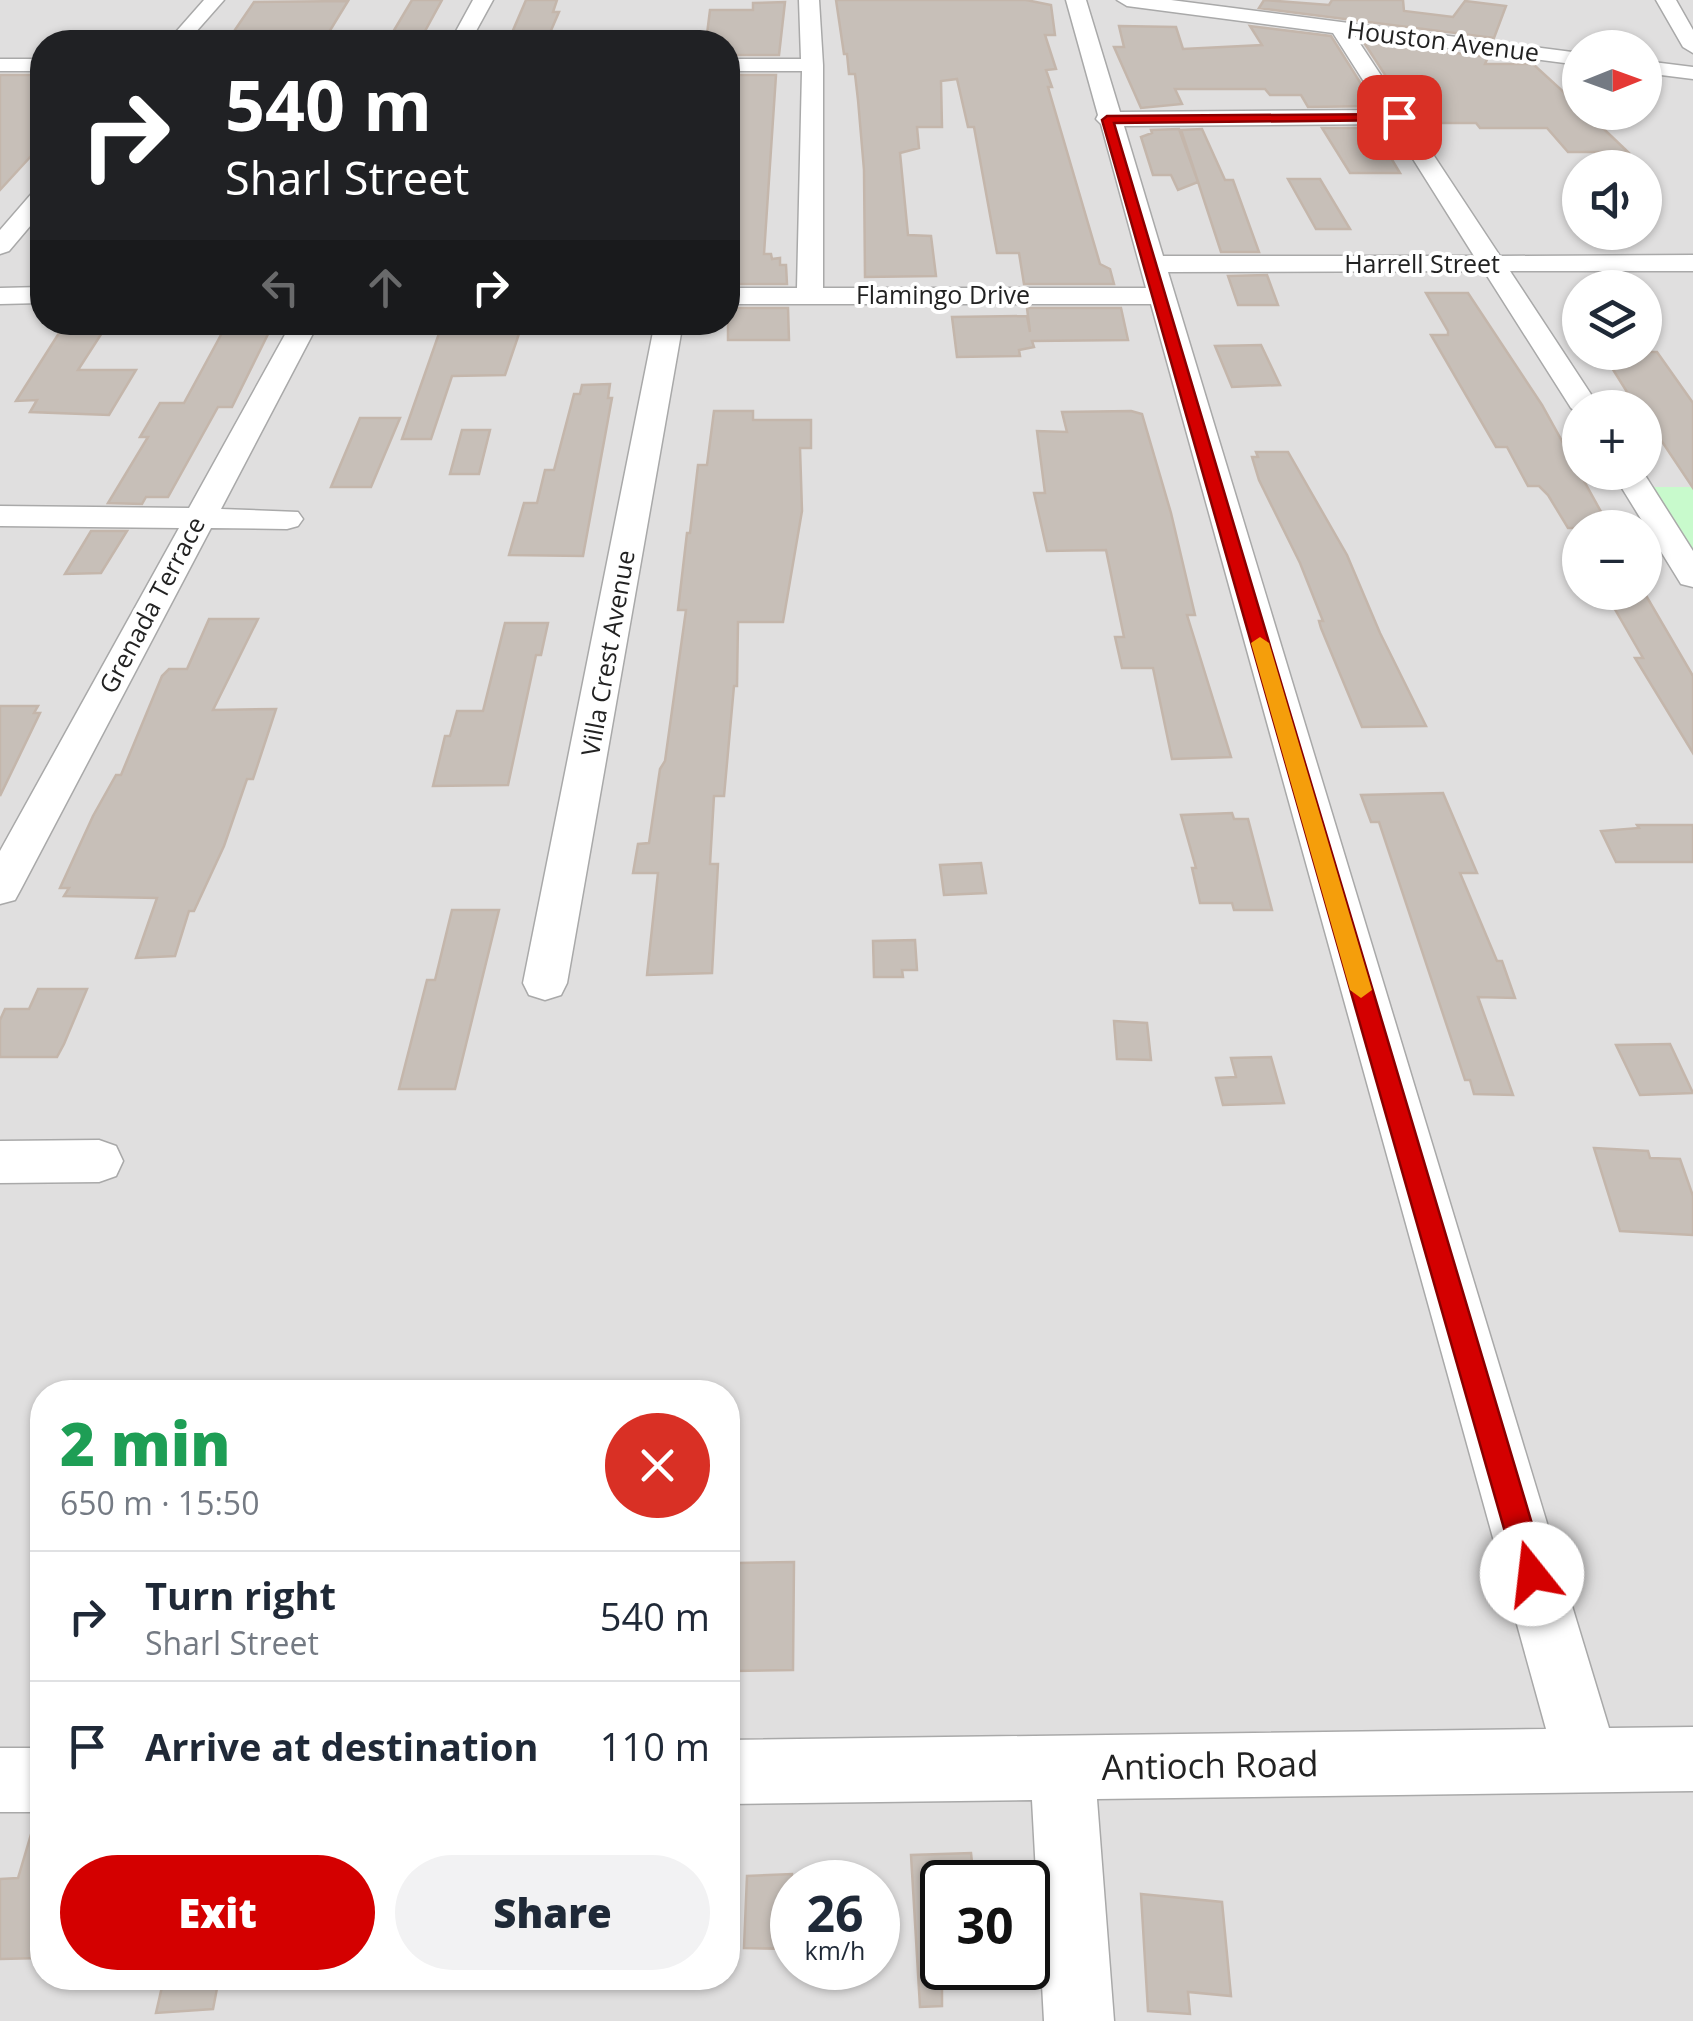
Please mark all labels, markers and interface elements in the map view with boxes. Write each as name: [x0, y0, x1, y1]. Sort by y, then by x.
street label: Houston Avenue: [1345, 11, 1541, 69]
north arrow: [1562, 30, 1662, 130]
map controls: [1562, 30, 1662, 610]
text: 540 m: [225, 56, 432, 152]
icon: right: [60, 70, 190, 200]
pin: [1357, 75, 1442, 160]
icon: arrive: [1372, 90, 1427, 145]
text: Sharl Street: [225, 147, 469, 208]
button: sound: [1562, 150, 1662, 250]
street label: Harrell Street: [1344, 246, 1500, 280]
icon: left: [253, 260, 308, 315]
icon: ahead: [358, 260, 413, 315]
icon: right: [463, 260, 518, 315]
button: layers: [1562, 270, 1662, 370]
street label: Flamingo Drive: [856, 277, 1030, 311]
button: +: [1562, 390, 1662, 490]
street label: Grenada Terrace: [90, 510, 212, 699]
button: −: [1562, 510, 1662, 610]
street label: Villa Crest Avenue: [572, 547, 642, 758]
text: 2 min: [60, 1402, 230, 1484]
button: close: [605, 1413, 710, 1518]
text: 650 m · 15:50: [60, 1481, 259, 1524]
position arrow: [1480, 1522, 1584, 1626]
text: Turn right: [145, 1569, 336, 1621]
icon: right: [60, 1589, 115, 1644]
text: 540 m: [600, 1590, 710, 1642]
text: Sharl Street: [145, 1621, 319, 1664]
icon: arrive: [60, 1719, 115, 1774]
text: Arrive at destination: [145, 1720, 539, 1772]
text: 110 m: [600, 1720, 710, 1772]
street label: Antioch Road: [1101, 1739, 1319, 1790]
button: Exit: [60, 1855, 375, 1970]
button: Share: [395, 1855, 710, 1970]
speed limit sign: 30: [920, 1860, 1050, 1990]
text: 26: [806, 1879, 864, 1947]
text: km/h: [805, 1933, 865, 1967]

